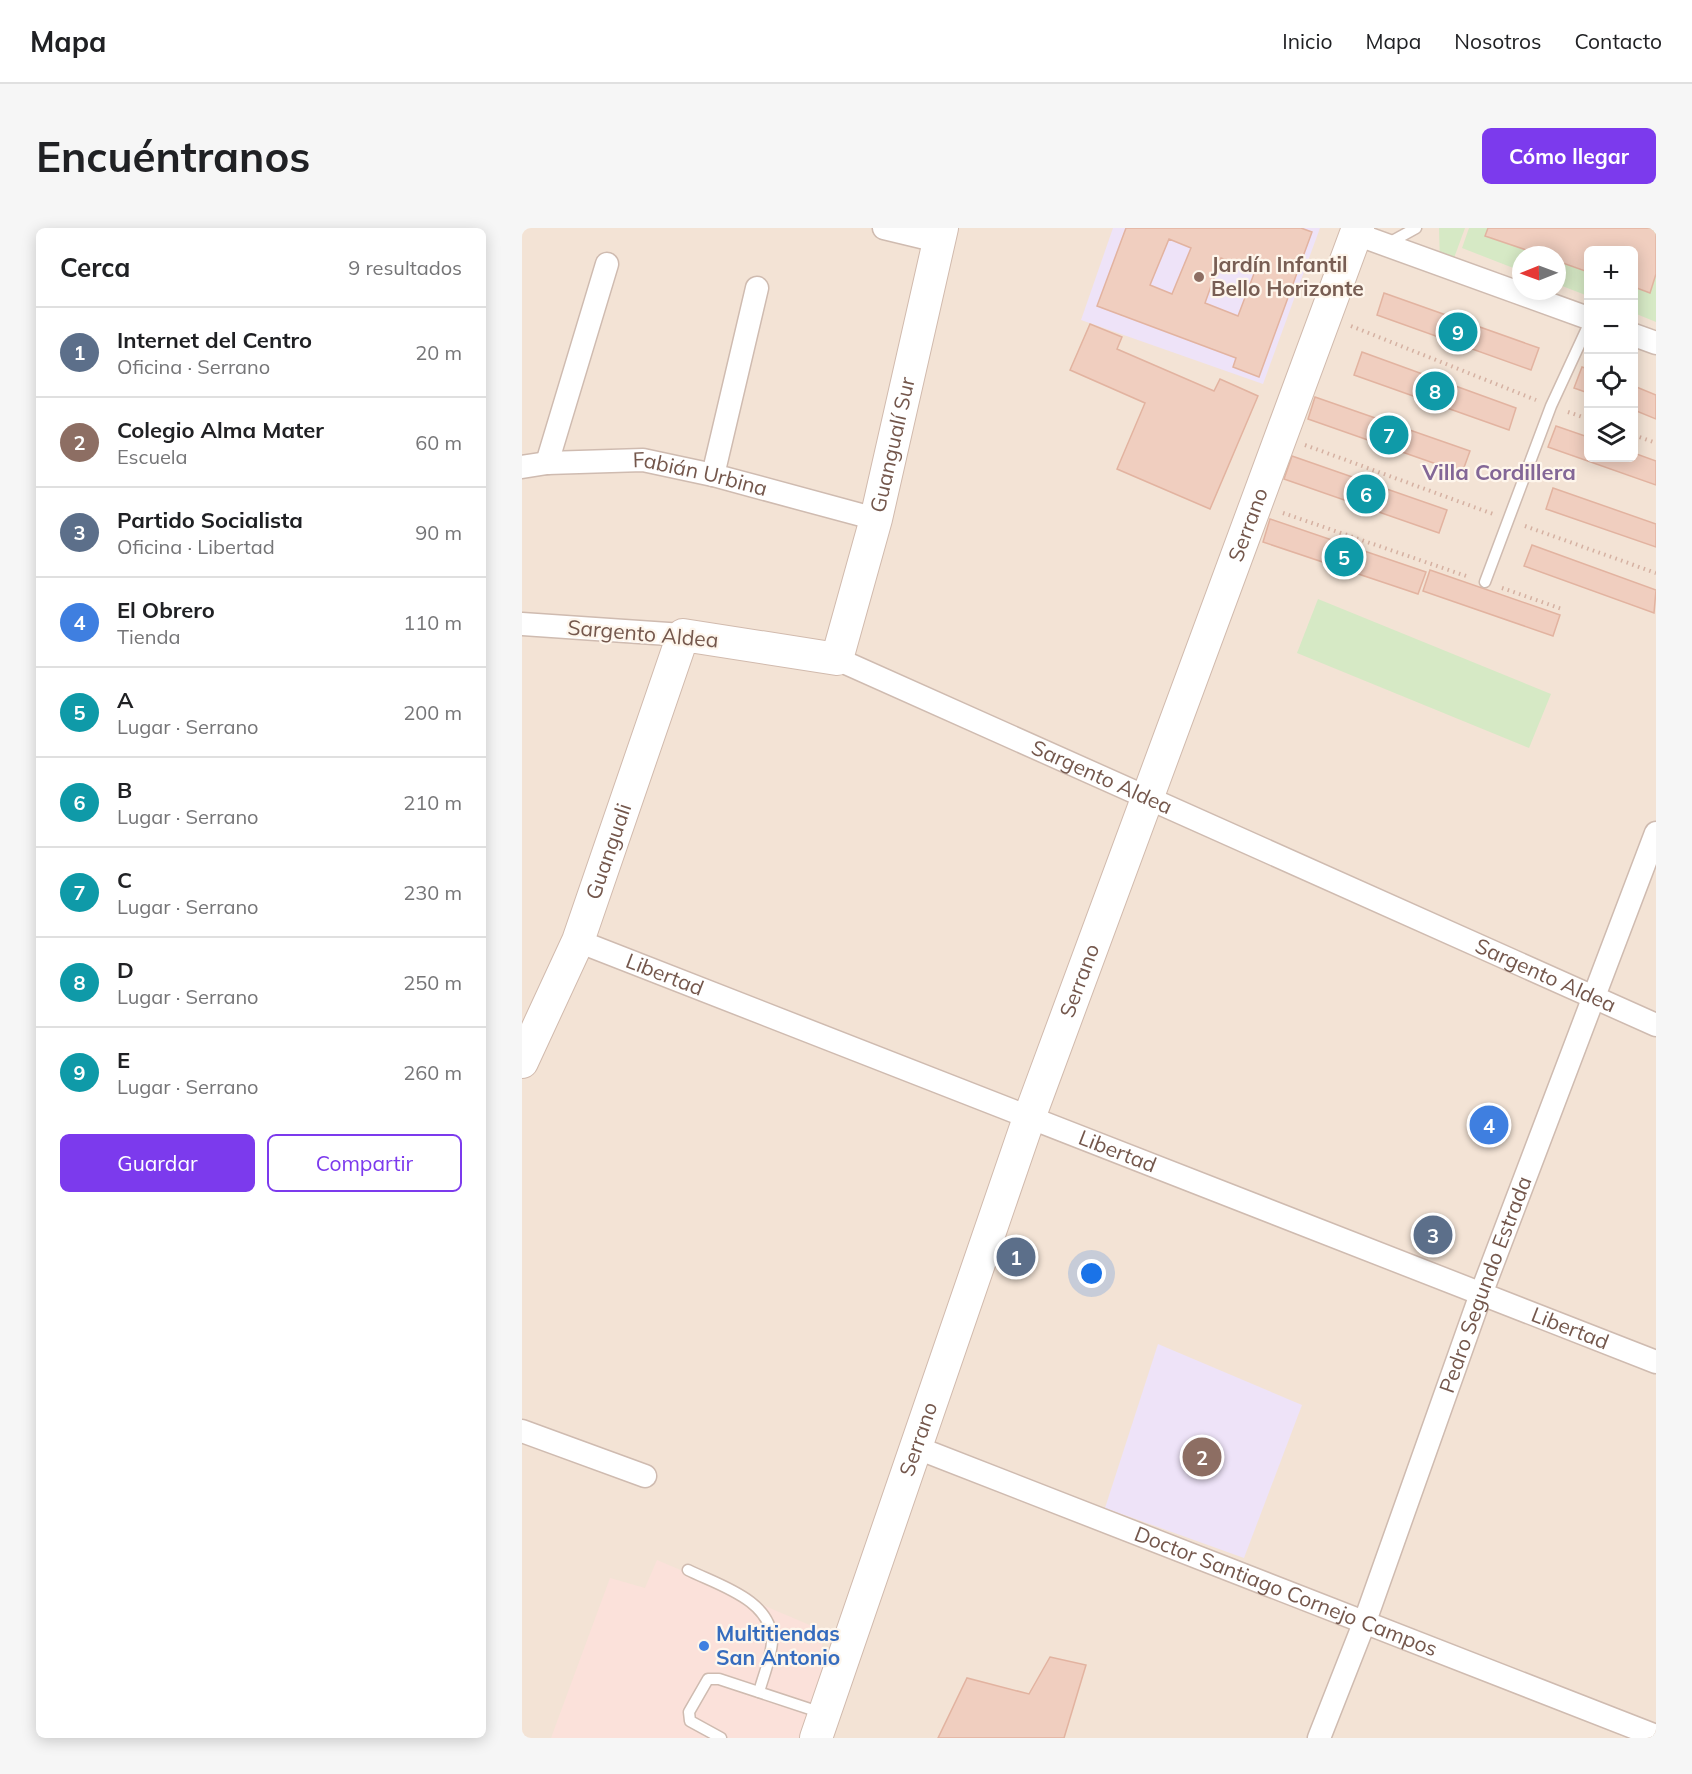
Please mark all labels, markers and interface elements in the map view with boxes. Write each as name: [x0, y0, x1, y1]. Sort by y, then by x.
text: Mapa: [30, 24, 106, 59]
text: Inicio: [1282, 28, 1332, 54]
text: Mapa: [1365, 28, 1421, 54]
text: Nosotros: [1454, 28, 1541, 54]
text: Contacto: [1574, 28, 1662, 54]
button: Cómo llegar: [1482, 128, 1656, 184]
text: Encuéntranos: [36, 130, 310, 183]
north arrow: [1512, 246, 1566, 300]
map controls: [1584, 246, 1638, 462]
button: +: [1584, 246, 1638, 300]
text: Cerca: [60, 251, 130, 284]
place label: Jardín Infantil Bello Horizonte: [1211, 251, 1364, 301]
text: 9 resultados: [348, 255, 462, 280]
marker: Jardín Infantil Bello Horizonte: [1192, 270, 1206, 284]
button: −: [1584, 300, 1638, 354]
pin: 9: [1438, 310, 1478, 354]
text: Internet del Centro: [117, 326, 312, 354]
text: 1: [74, 340, 86, 365]
text: 20 m: [415, 340, 462, 365]
text: Oficina · Serrano: [117, 354, 270, 379]
button: locate: [1584, 354, 1638, 408]
pin: 8: [1416, 368, 1454, 414]
street label: Guangualí Sur: [864, 374, 920, 515]
button: layers: [1584, 408, 1638, 462]
pin: 7: [1370, 412, 1408, 458]
text: Colegio Alma Mater: [117, 416, 324, 444]
text: 2: [74, 430, 86, 455]
text: 60 m: [415, 430, 462, 455]
text: Escuela: [117, 444, 188, 469]
street label: Fabián Urbina: [632, 446, 771, 501]
district label: Villa Cordillera: [1421, 458, 1576, 486]
pin: 6: [1346, 472, 1386, 516]
street label: Serrano: [1222, 484, 1273, 565]
text: Partido Socialista: [117, 506, 303, 534]
text: 3: [74, 520, 86, 545]
text: 90 m: [415, 520, 462, 545]
text: Oficina · Libertad: [117, 534, 275, 559]
pin: 5: [1324, 534, 1364, 580]
text: El Obrero: [117, 596, 215, 624]
text: 4: [74, 610, 86, 635]
text: 110 m: [403, 610, 462, 635]
street label: Sargento Aldea: [567, 613, 720, 653]
text: Tienda: [117, 624, 180, 649]
text: A: [117, 686, 134, 714]
text: 5: [74, 700, 86, 725]
text: 200 m: [403, 700, 462, 725]
text: Lugar · Serrano: [117, 714, 259, 739]
street label: Sargento Aldea: [1028, 734, 1177, 819]
text: B: [117, 776, 132, 804]
text: 6: [74, 790, 86, 815]
text: 210 m: [403, 790, 462, 815]
street label: Guanguali: [579, 800, 636, 903]
text: Lugar · Serrano: [117, 804, 259, 829]
text: C: [117, 866, 132, 894]
text: 7: [74, 880, 86, 905]
text: 230 m: [403, 880, 462, 905]
text: Lugar · Serrano: [117, 894, 259, 919]
street label: Sargento Aldea: [1471, 932, 1620, 1017]
street label: Serrano: [1053, 940, 1104, 1021]
street label: Libertad: [622, 947, 708, 1001]
text: D: [117, 956, 134, 984]
text: 8: [74, 970, 86, 995]
text: 250 m: [403, 970, 462, 995]
text: Lugar · Serrano: [117, 984, 259, 1009]
text: E: [117, 1046, 130, 1074]
text: 9: [74, 1060, 86, 1085]
text: 260 m: [403, 1060, 462, 1085]
text: Lugar · Serrano: [117, 1074, 259, 1099]
pin: 4: [1470, 1102, 1508, 1148]
street label: Libertad: [1075, 1124, 1160, 1178]
button: Guardar: [60, 1134, 255, 1192]
button: Compartir: [267, 1134, 462, 1192]
street label: Pedro Segundo Estrada: [1433, 1172, 1537, 1396]
pin: 3: [1414, 1212, 1452, 1258]
pin: 1: [996, 1234, 1036, 1280]
your location: [1077, 1259, 1106, 1288]
street label: Libertad: [1528, 1301, 1613, 1354]
street label: Serrano: [893, 1398, 942, 1479]
pin: 2: [1182, 1434, 1222, 1480]
street label: Doctor Santiago Cornejo Campos: [1131, 1520, 1441, 1662]
place label: Multitiendas San Antonio: [716, 1620, 840, 1670]
marker: Multitiendas San Antonio: [697, 1639, 711, 1653]

